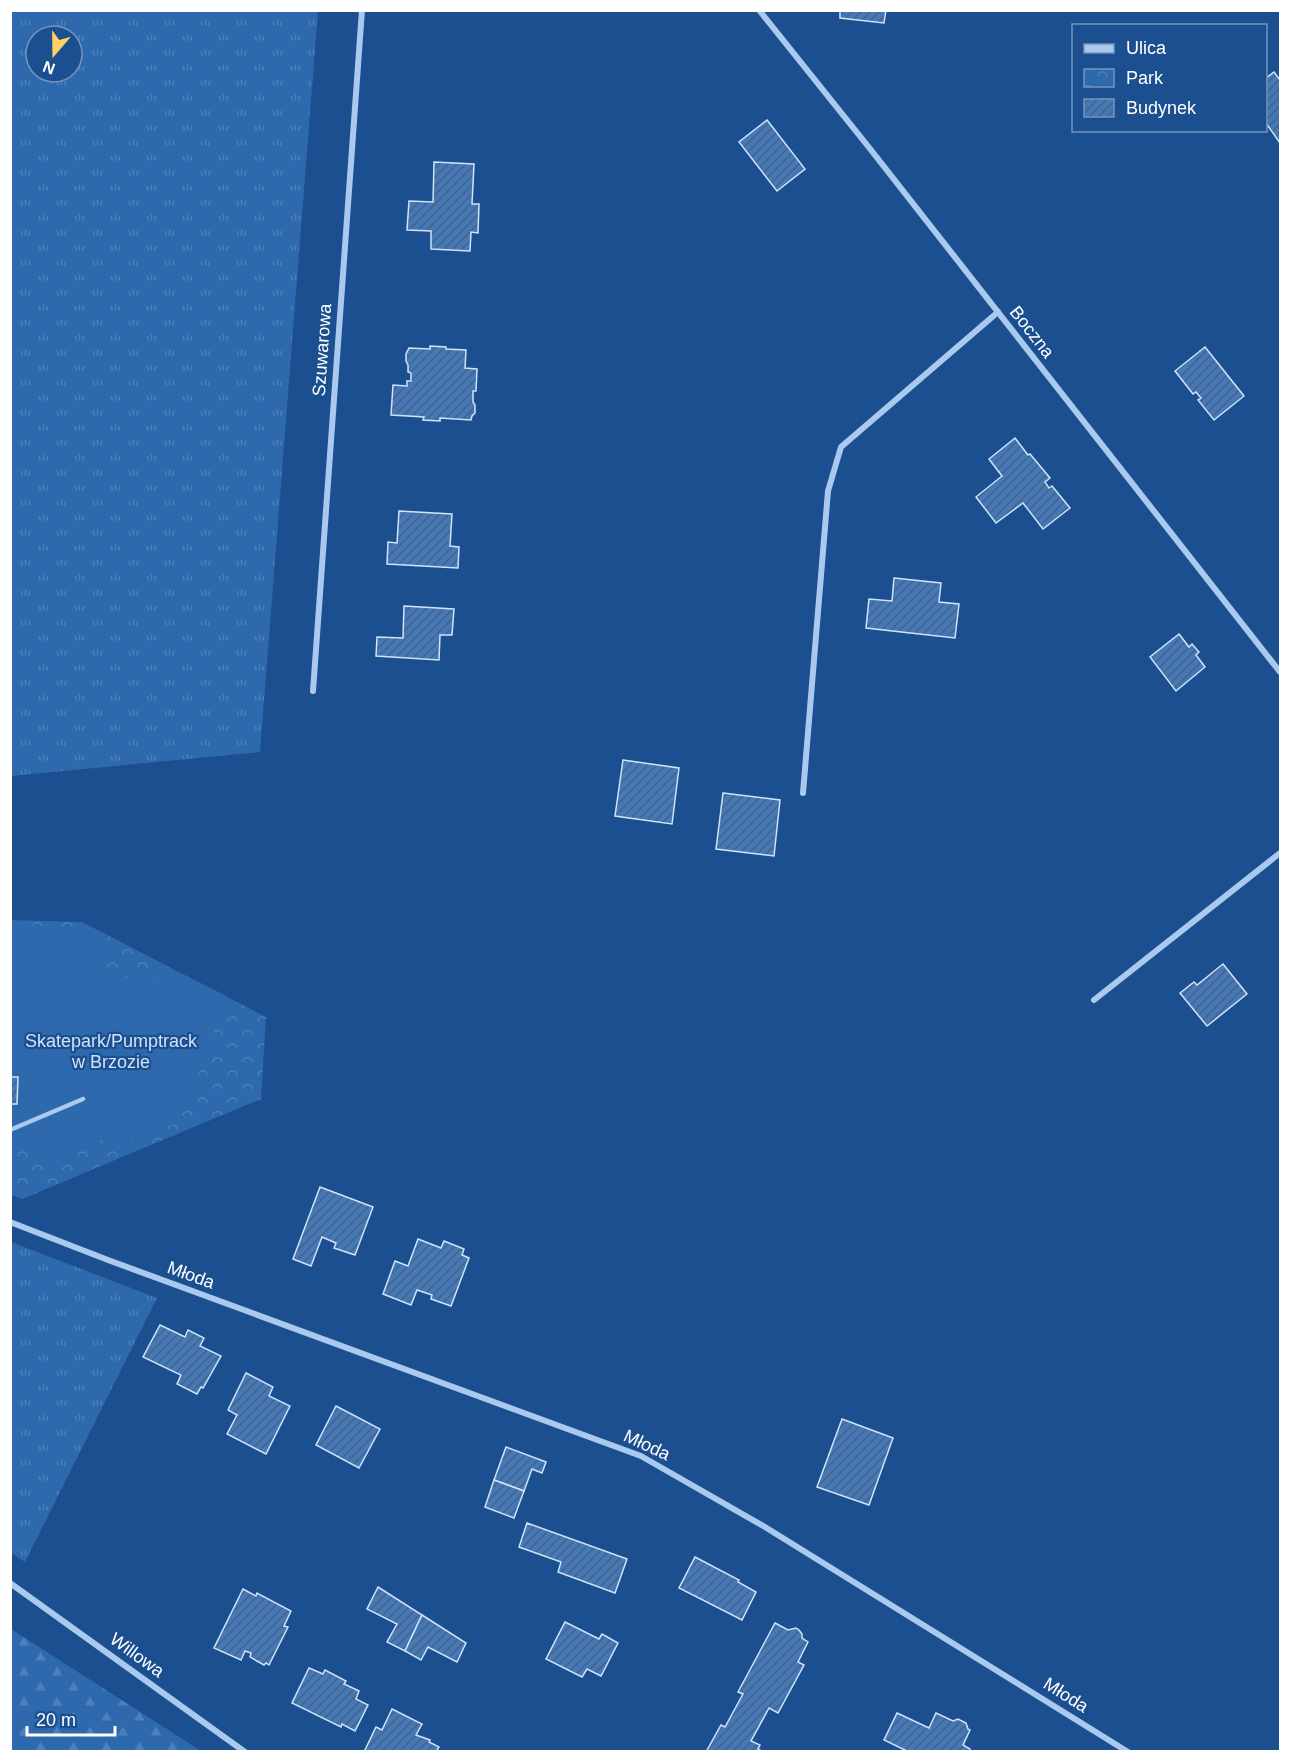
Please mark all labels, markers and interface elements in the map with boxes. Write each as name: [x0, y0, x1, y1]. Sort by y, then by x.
north arrow: [24, 24, 84, 84]
legend: [1072, 24, 1267, 132]
text: Ulica: [1126, 38, 1167, 58]
text: N: [41, 58, 57, 78]
text: Park: [1126, 68, 1164, 88]
text: Budynek: [1126, 98, 1197, 118]
street label: Szuwarowa: [309, 302, 335, 397]
street label: Boczna: [1006, 302, 1059, 363]
park label: Skatepark/Pumptrack w Brzozie: [25, 1031, 198, 1072]
street label: Młoda: [165, 1257, 218, 1293]
street label: Młoda: [621, 1426, 674, 1465]
street label: Willowa: [106, 1629, 169, 1682]
street label: Młoda: [1040, 1674, 1093, 1717]
scale bar: [27, 1699, 116, 1737]
text: 20 m: [36, 1710, 76, 1730]

